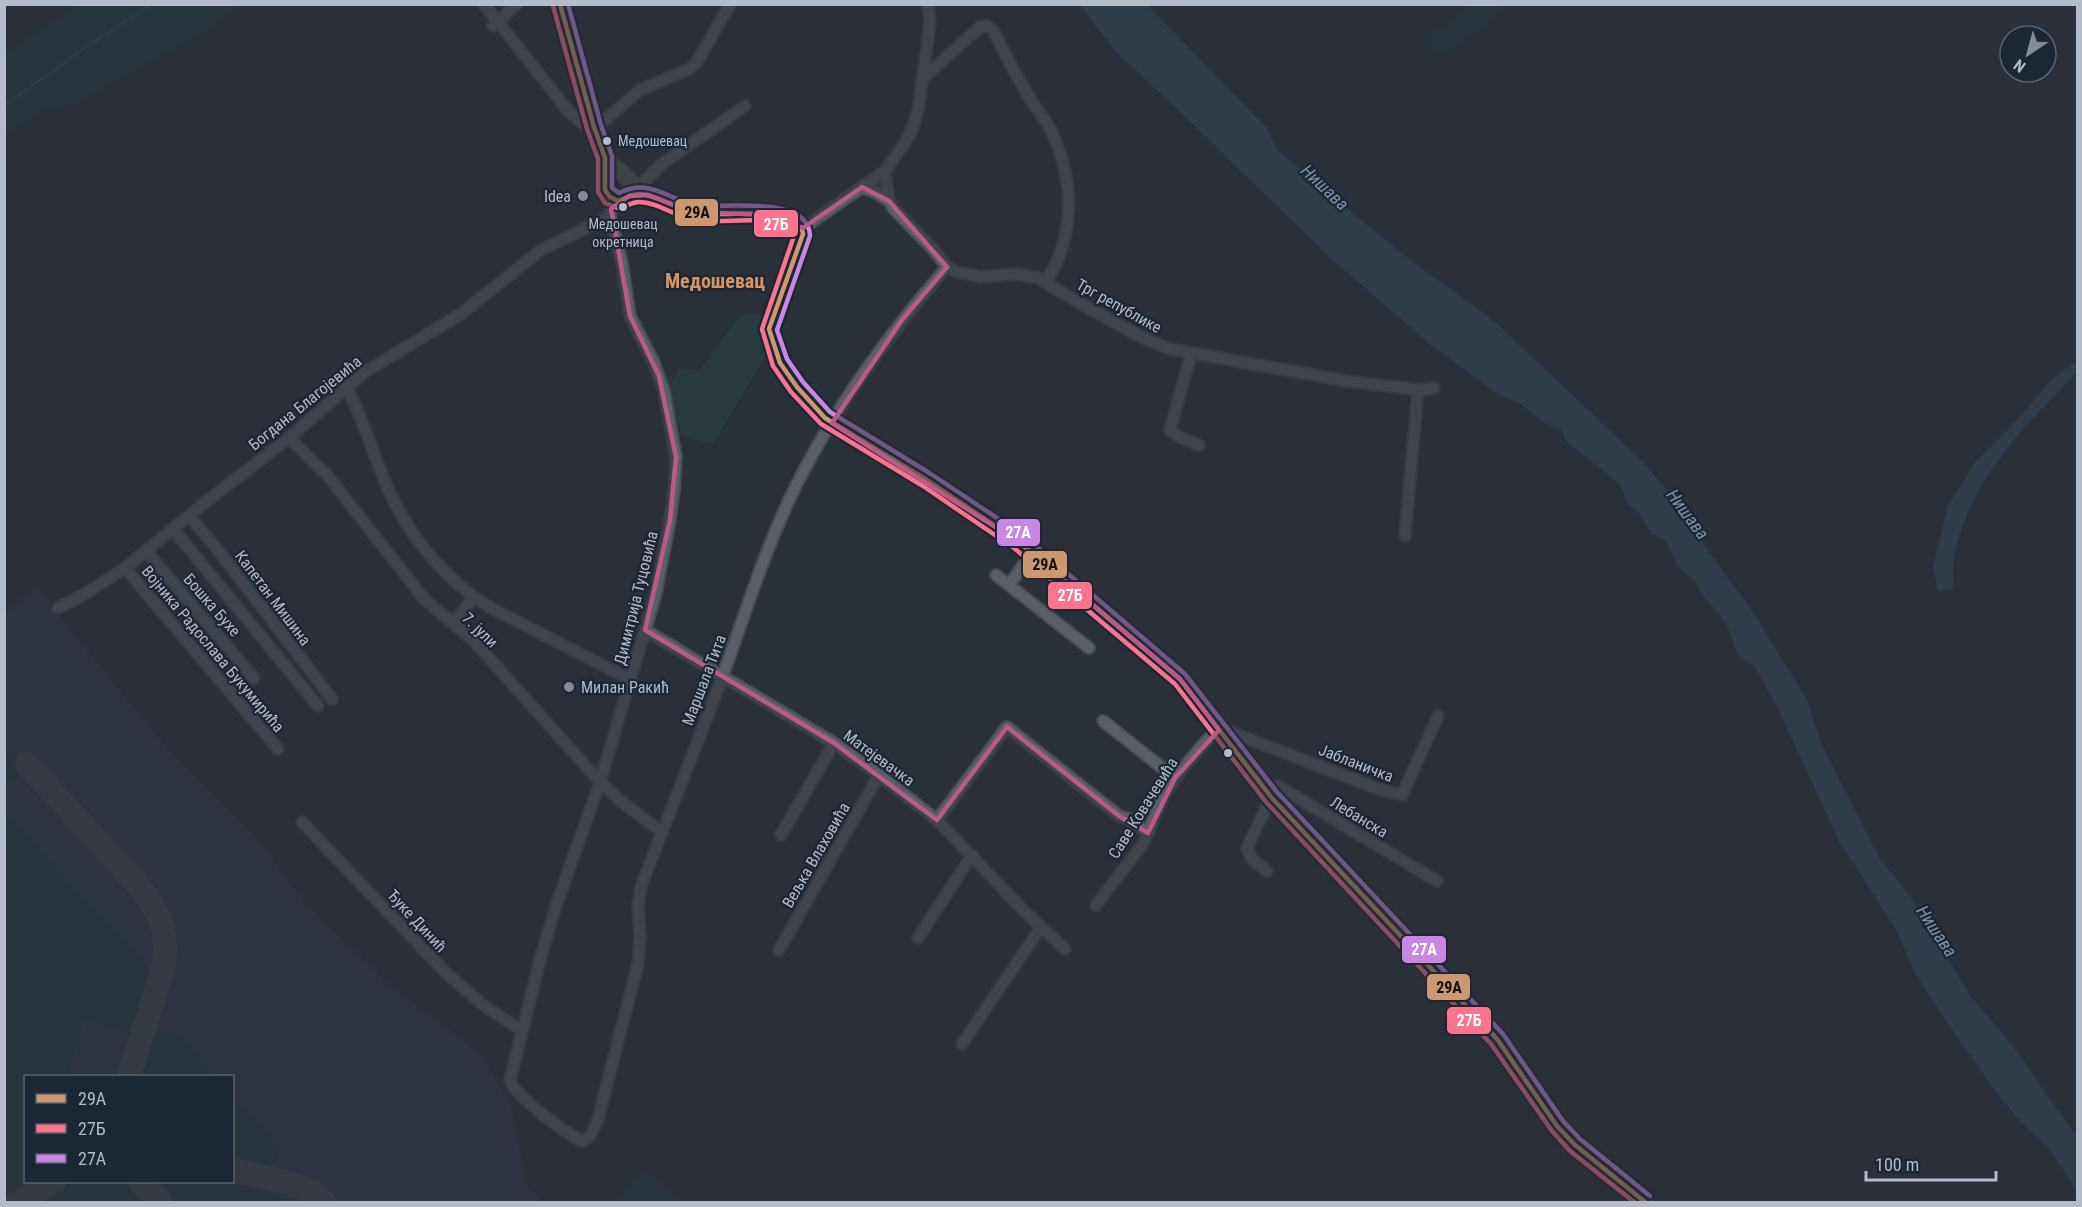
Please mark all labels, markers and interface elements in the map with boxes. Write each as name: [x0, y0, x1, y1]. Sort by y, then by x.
north arrow: [1998, 24, 2058, 84]
text: N: [2010, 55, 2029, 76]
place label: Медошевац: [618, 133, 687, 149]
marker: Медошевац: [601, 135, 613, 147]
water label: Нишава: [1297, 160, 1353, 214]
place label: Idea: [544, 187, 571, 206]
marker: Idea: [576, 189, 590, 203]
line badge: 29А: [674, 198, 719, 227]
marker: Медошевац окретница: [617, 201, 629, 213]
text: 29А: [684, 203, 710, 222]
line badge: 27Б: [753, 209, 799, 238]
text: 27Б: [764, 215, 789, 234]
place label: Медошевац окретница: [588, 216, 658, 250]
district label: Медошевац: [665, 269, 765, 293]
street label: Трг републике: [1073, 275, 1165, 337]
street label: Богдана Благојевића: [245, 352, 365, 454]
water label: Нишава: [1662, 485, 1714, 543]
line badge: 27А: [996, 518, 1041, 547]
text: 27А: [1005, 523, 1031, 542]
street label: Димитрија Туцовића: [610, 529, 662, 667]
street label: Капетан Мишина: [231, 547, 315, 649]
line badge: 29А: [1022, 550, 1068, 579]
text: 29А: [1032, 555, 1058, 574]
street label: Војника Радослава Букумирића: [138, 562, 288, 736]
street label: Бошка Бухе: [180, 570, 244, 640]
line badge: 27Б: [1047, 581, 1093, 610]
text: 27Б: [1058, 586, 1083, 605]
street label: 7. јули: [458, 609, 502, 651]
street label: Маршала Тита: [678, 632, 730, 728]
place label: Милан Ракић: [581, 678, 669, 697]
marker: Милан Ракић: [562, 680, 576, 694]
street label: Матејевачка: [840, 726, 918, 790]
street label: Јабланичка: [1316, 740, 1396, 786]
unlabelled marker: [1222, 747, 1234, 759]
street label: Саве Ковачевића: [1104, 754, 1182, 862]
street label: Лебанска: [1327, 792, 1391, 842]
street label: Вељка Влаховића: [778, 799, 854, 911]
street label: Ђуке Динић: [383, 886, 451, 956]
water label: Нишава: [1912, 901, 1962, 961]
line badge: 27А: [1401, 935, 1447, 964]
text: 27А: [1411, 940, 1437, 959]
line badge: 29А: [1426, 973, 1471, 1001]
text: 29А: [1436, 978, 1462, 997]
line badge: 27Б: [1446, 1006, 1492, 1035]
text: 27Б: [1457, 1011, 1482, 1030]
legend: [24, 1075, 234, 1183]
text: 29А: [78, 1088, 107, 1109]
text: 27Б: [78, 1118, 106, 1139]
scale bar: [1866, 1144, 1996, 1182]
text: 27А: [78, 1148, 107, 1169]
text: 100 m: [1875, 1154, 1919, 1175]

